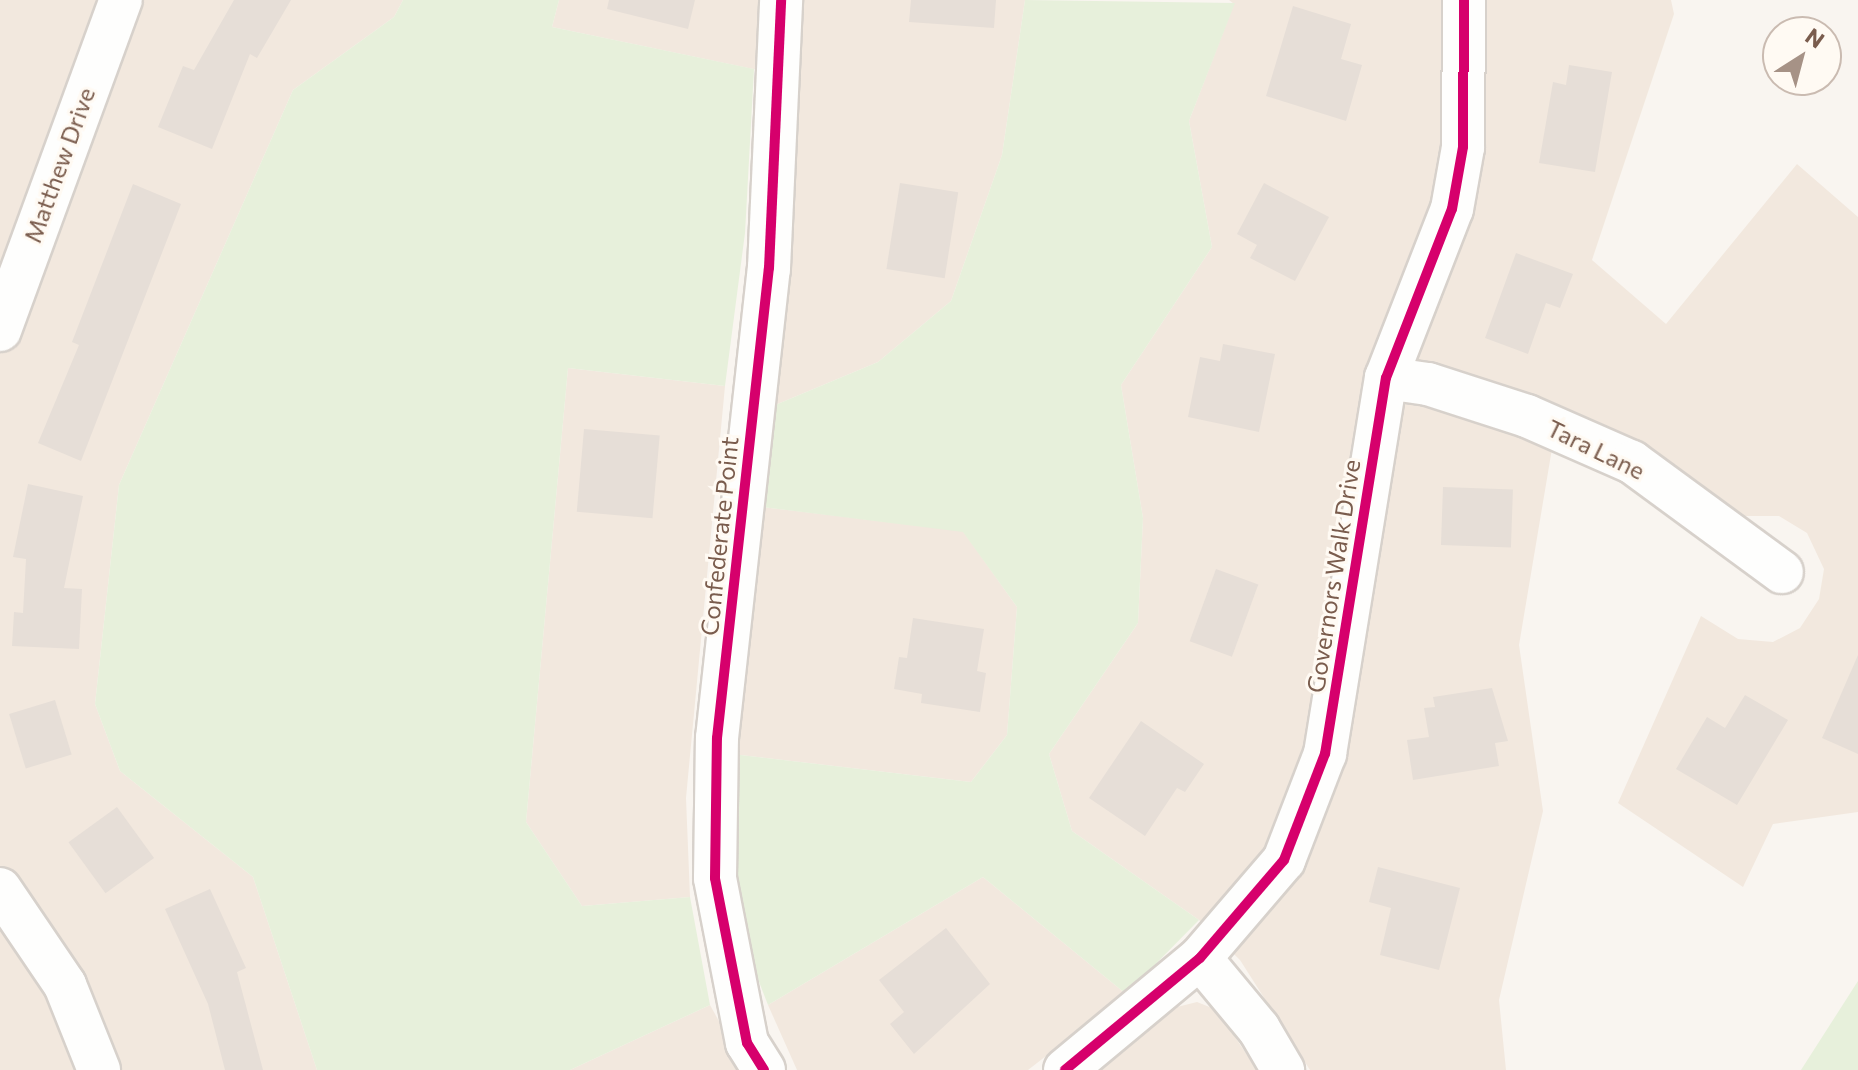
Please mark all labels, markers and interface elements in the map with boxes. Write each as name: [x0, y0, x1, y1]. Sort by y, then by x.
north arrow: [1762, 16, 1842, 96]
text: N: [1801, 22, 1830, 54]
street label: Matthew Drive: [18, 84, 100, 246]
street label: Tara Lane: [1542, 413, 1650, 485]
street label: Confederate Point: [694, 435, 744, 637]
street label: Governors Walk Drive: [1300, 457, 1366, 695]

